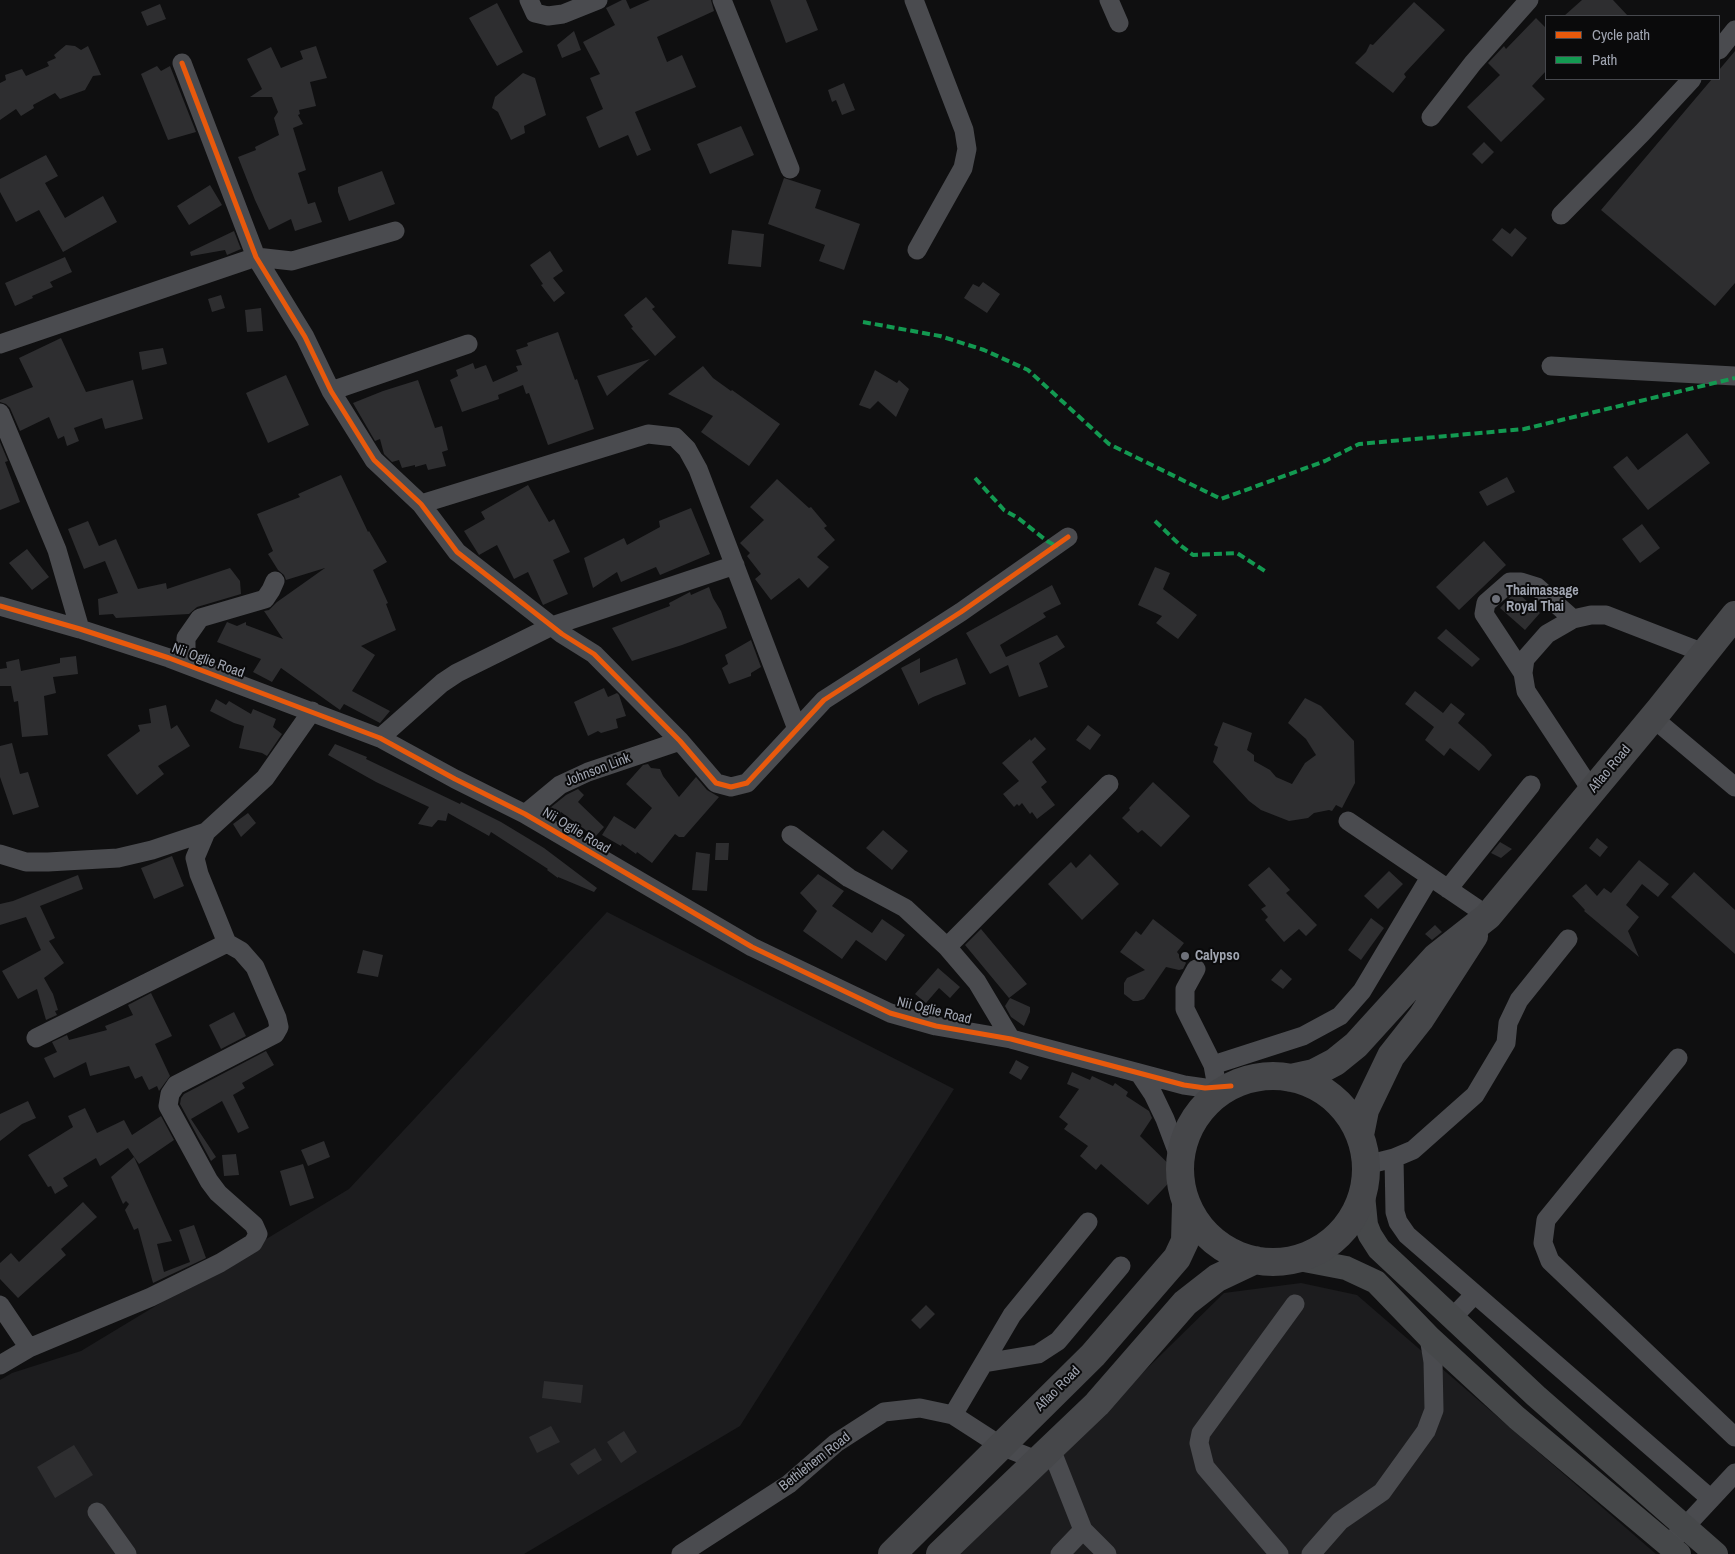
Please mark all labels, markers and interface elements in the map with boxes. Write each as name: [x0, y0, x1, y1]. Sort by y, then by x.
legend: [1545, 15, 1720, 80]
text: Cycle path: [1592, 24, 1650, 45]
text: Path: [1592, 49, 1617, 70]
place label: Thaimassage Royal Thai: [1506, 583, 1579, 616]
marker: Thaimassage Royal Thai: [1490, 593, 1502, 605]
street label: Nii Oglie Road: [169, 640, 247, 682]
street label: Aflao Road: [1585, 742, 1635, 796]
street label: Johnson Link: [563, 750, 633, 790]
street label: Nii Oglie Road: [539, 804, 613, 858]
place label: Calypso: [1195, 948, 1240, 964]
marker: Calypso: [1179, 950, 1191, 962]
street label: Nii Oglie Road: [895, 994, 973, 1028]
street label: Aflao Road: [1032, 1363, 1084, 1415]
street label: Bethlehem Road: [776, 1429, 854, 1495]

